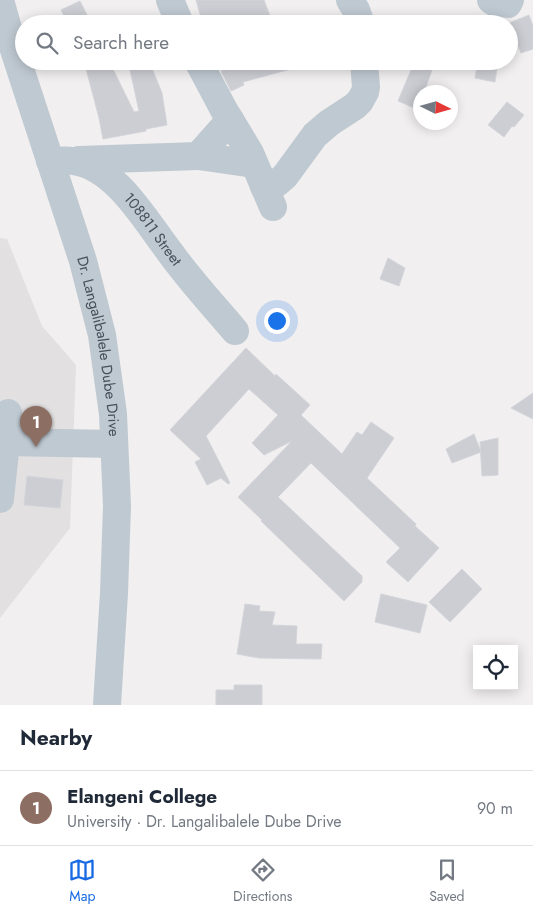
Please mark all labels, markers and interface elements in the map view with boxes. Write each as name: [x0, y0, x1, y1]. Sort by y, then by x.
search box: [15, 15, 518, 70]
icon: search: [33, 29, 61, 57]
text: Search here: [73, 29, 169, 56]
north arrow: [413, 85, 458, 130]
street label: 108811 Street: [118, 188, 187, 271]
street label: Dr. Langalibalele Dube Drive: [71, 254, 125, 437]
your location: [264, 308, 290, 334]
pin: 1: [20, 406, 52, 447]
map controls: [473, 645, 518, 690]
button: locate: [473, 645, 518, 690]
text: Nearby: [20, 723, 92, 753]
text: Elangeni College: [67, 783, 217, 810]
text: 1: [32, 797, 40, 820]
text: 90 m: [477, 797, 513, 820]
text: University · Dr. Langalibalele Dube Drive: [67, 810, 341, 833]
tab: Map: [68, 856, 96, 906]
tab: Directions: [233, 856, 292, 906]
tab: Saved: [429, 856, 465, 906]

